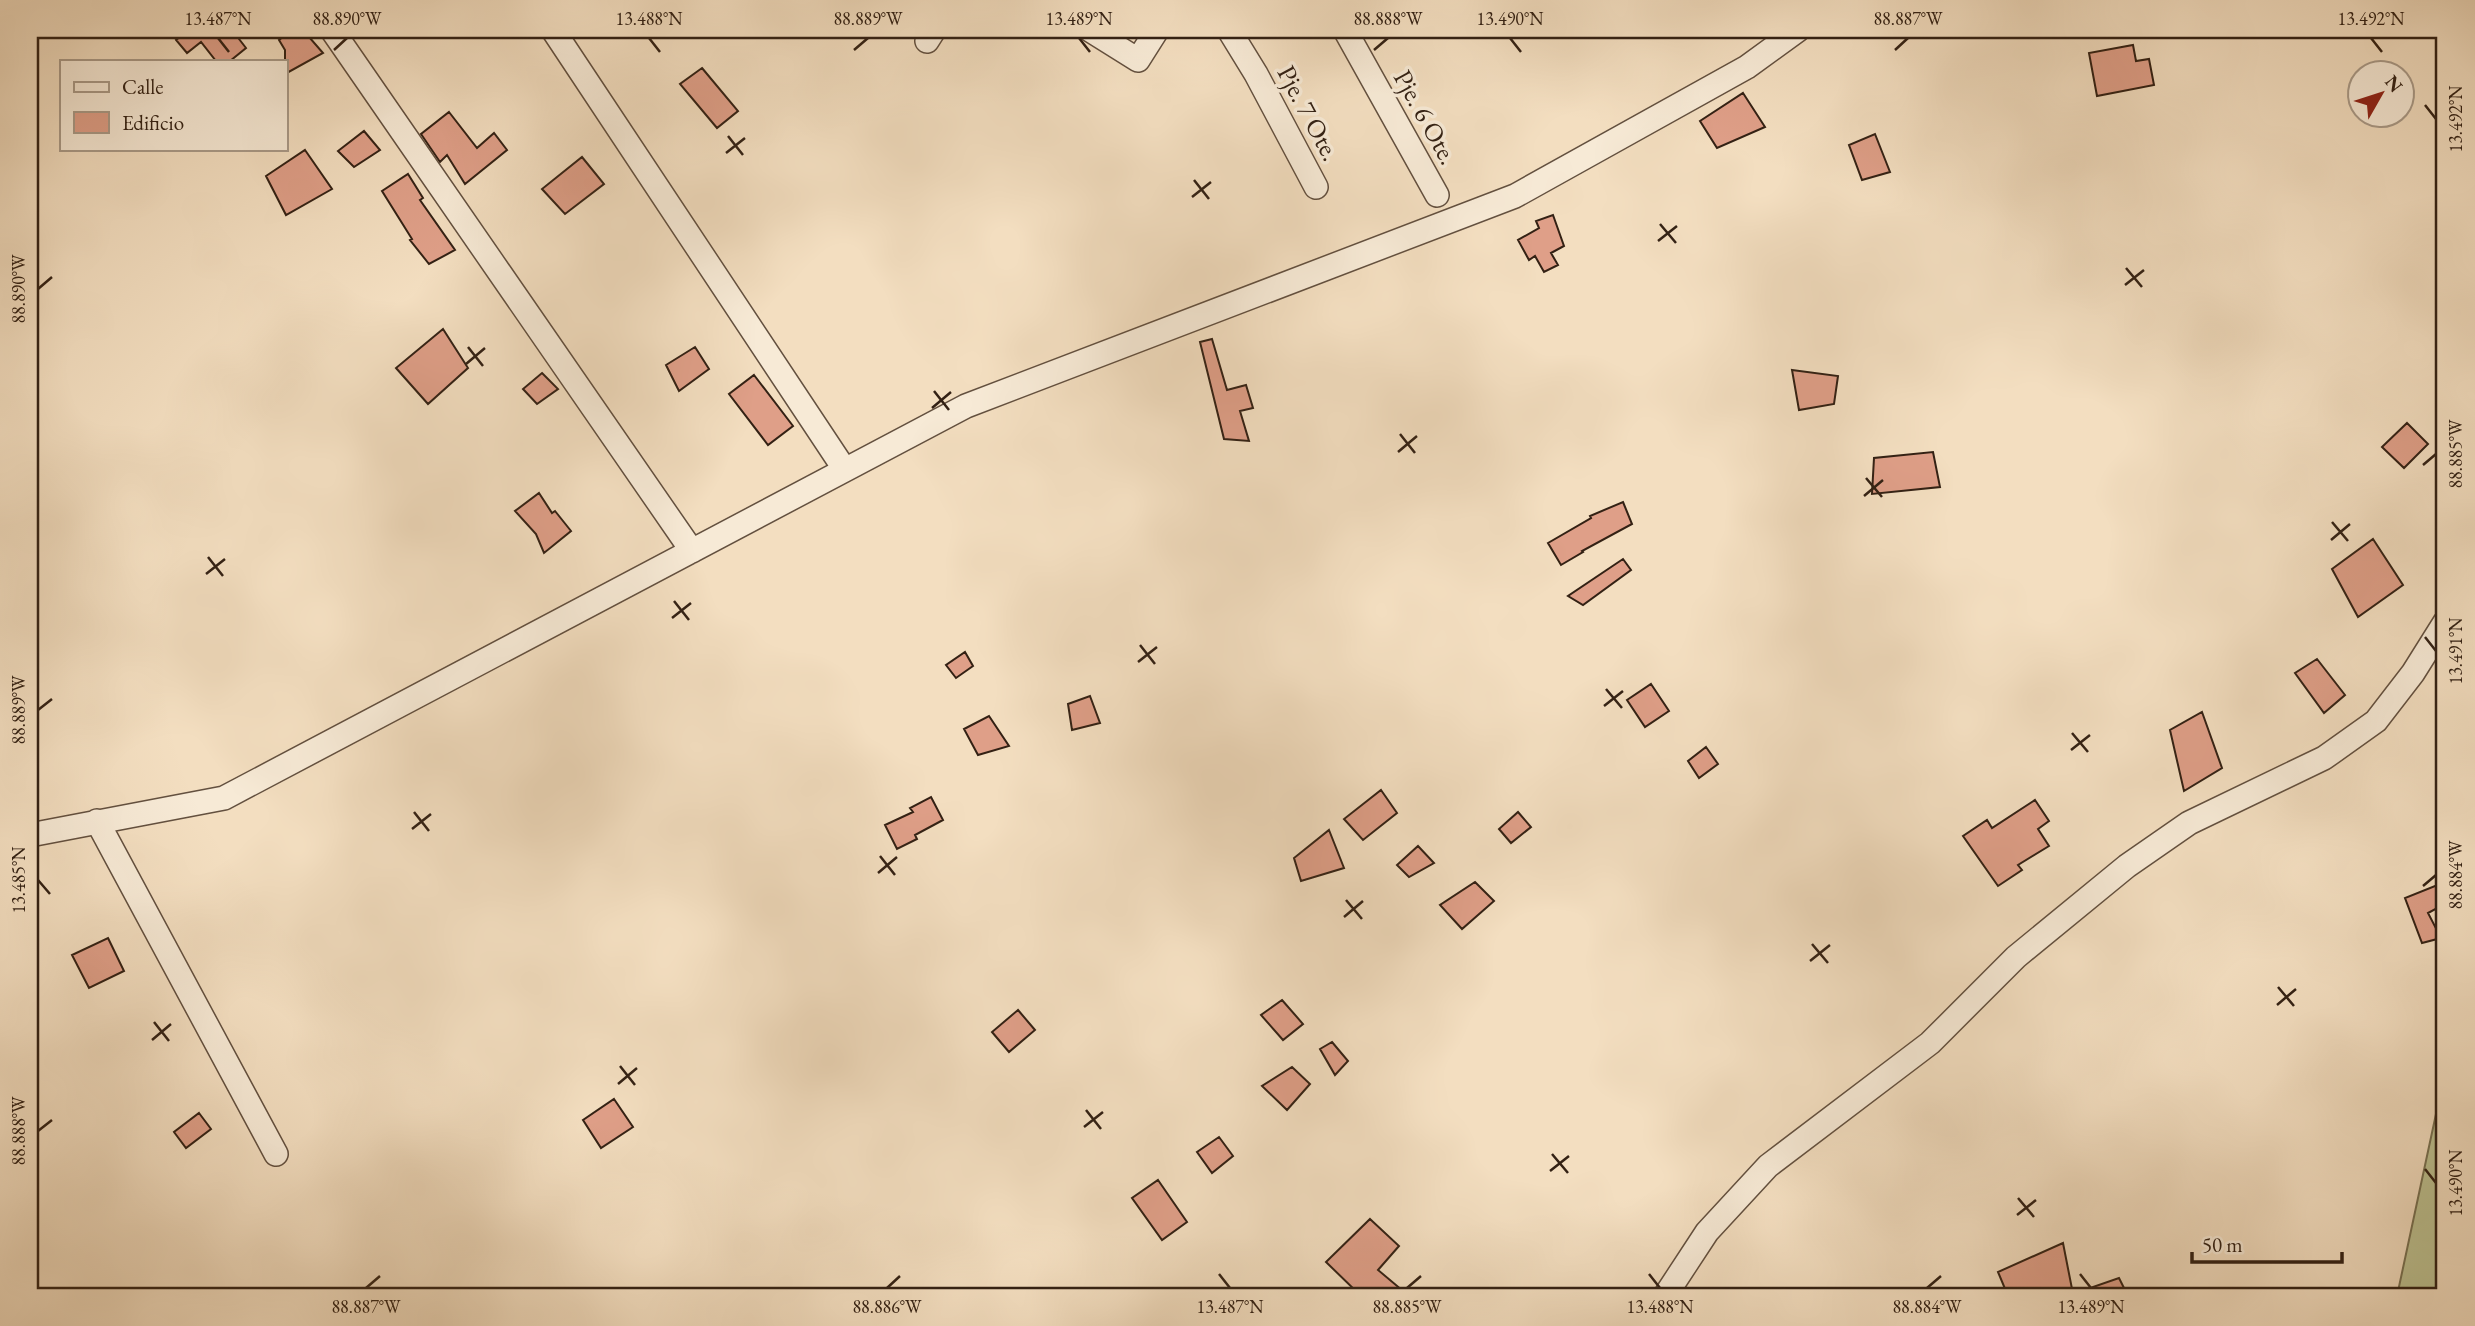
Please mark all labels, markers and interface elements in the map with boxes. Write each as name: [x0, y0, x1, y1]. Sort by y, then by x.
text: 13.487°N: [185, 7, 252, 30]
text: 88.890°W: [312, 7, 382, 30]
text: 13.488°N: [616, 7, 683, 30]
text: 88.889°W: [833, 7, 903, 30]
text: 13.489°N: [1046, 7, 1113, 30]
text: 88.888°W: [1353, 7, 1423, 30]
text: 13.490°N: [1477, 7, 1544, 30]
text: 88.887°W: [1873, 7, 1943, 30]
text: 13.492°N: [2338, 7, 2405, 30]
street label: Pje. 7 Ote.: [1270, 59, 1348, 167]
legend: [60, 60, 287, 150]
north arrow: [2346, 60, 2416, 130]
street label: Pje. 6 Ote.: [1386, 64, 1466, 170]
text: N: [2379, 70, 2409, 98]
text: Calle: [122, 73, 164, 100]
text: 13.492°N: [2444, 85, 2467, 152]
text: Edificio: [122, 109, 184, 136]
text: 88.890°W: [7, 254, 30, 324]
text: 88.885°W: [2444, 419, 2467, 489]
text: 13.491°N: [2444, 617, 2467, 684]
text: 88.889°W: [7, 675, 30, 745]
text: 88.884°W: [2444, 840, 2467, 910]
text: 13.485°N: [7, 846, 30, 913]
text: 88.888°W: [7, 1096, 30, 1166]
text: 13.490°N: [2444, 1149, 2467, 1216]
scale bar: [2192, 1221, 2342, 1265]
text: 50 m: [2202, 1231, 2243, 1258]
text: 88.887°W: [331, 1295, 401, 1318]
text: 88.886°W: [852, 1295, 922, 1318]
text: 13.487°N: [1197, 1295, 1264, 1318]
text: 88.885°W: [1372, 1295, 1442, 1318]
text: 13.488°N: [1627, 1295, 1694, 1318]
text: 88.884°W: [1892, 1295, 1962, 1318]
text: 13.489°N: [2058, 1295, 2125, 1318]

